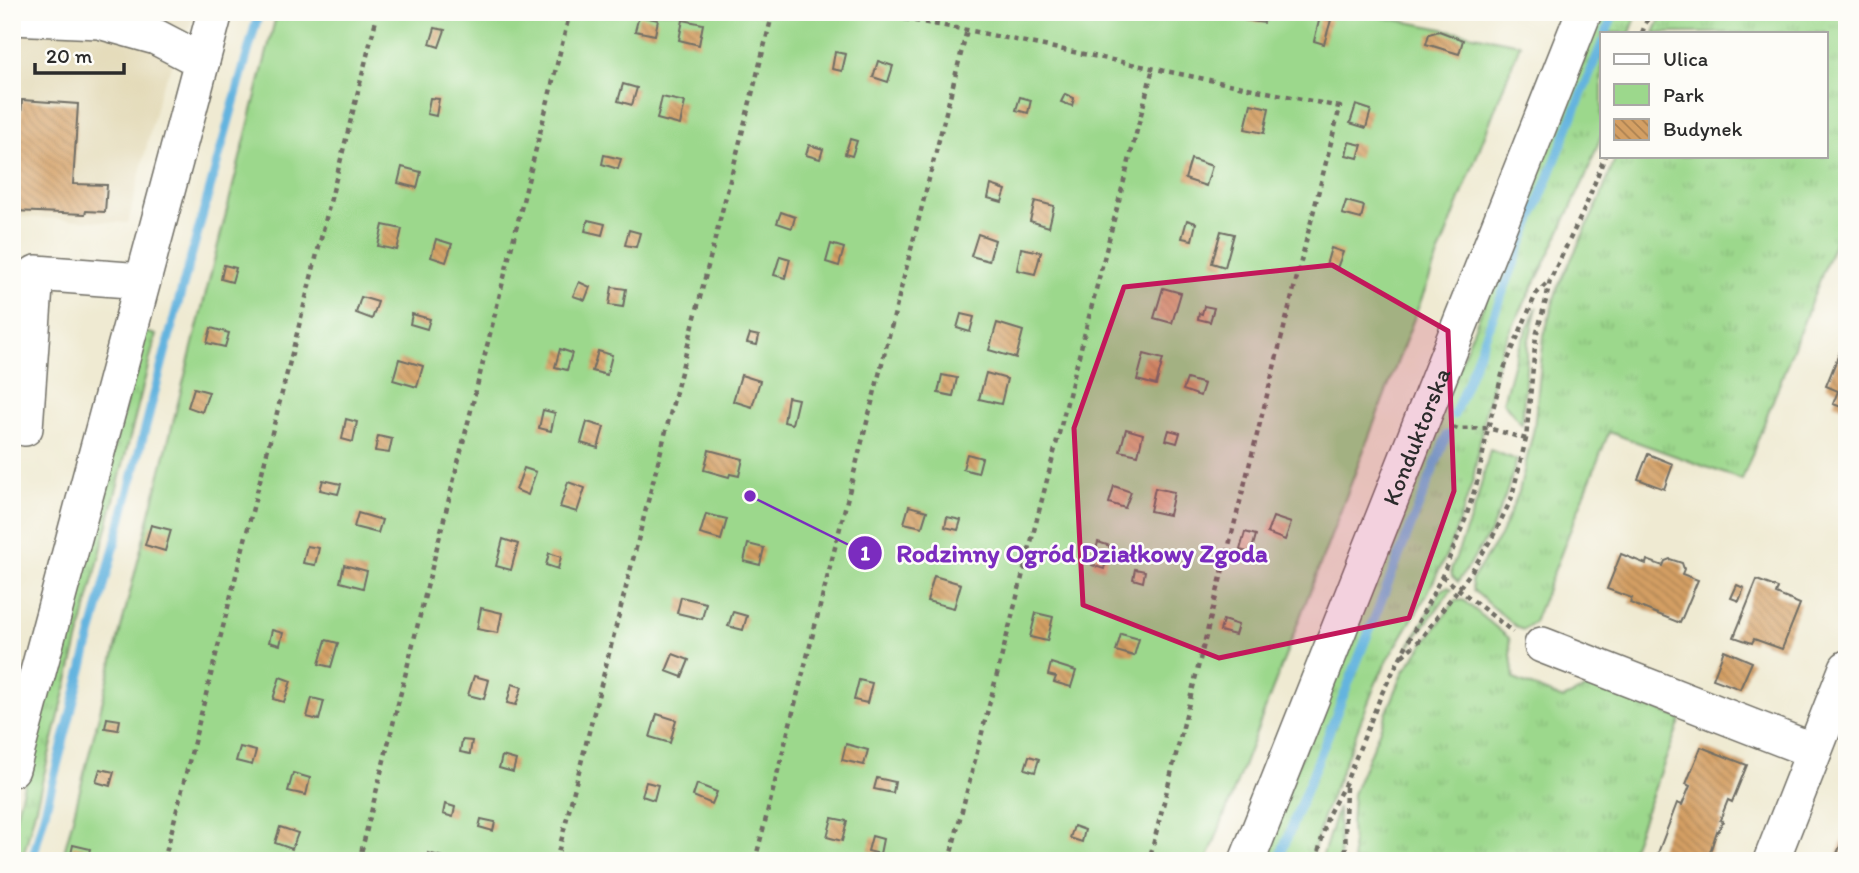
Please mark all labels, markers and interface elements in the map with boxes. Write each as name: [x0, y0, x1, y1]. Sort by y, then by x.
scale bar: [35, 32, 124, 76]
legend: [1600, 32, 1828, 158]
text: 20 m: [46, 43, 93, 68]
text: Ulica: [1663, 46, 1708, 71]
text: Park: [1663, 82, 1705, 107]
text: Budynek: [1663, 116, 1743, 141]
street label: Konduktorska: [1375, 363, 1456, 509]
callout: Rodzinny Ogród Działkowy Zgoda: [847, 530, 1281, 577]
text: Rodzinny Ogród Działkowy Zgoda: [896, 537, 1268, 569]
text: 1: [860, 540, 870, 565]

